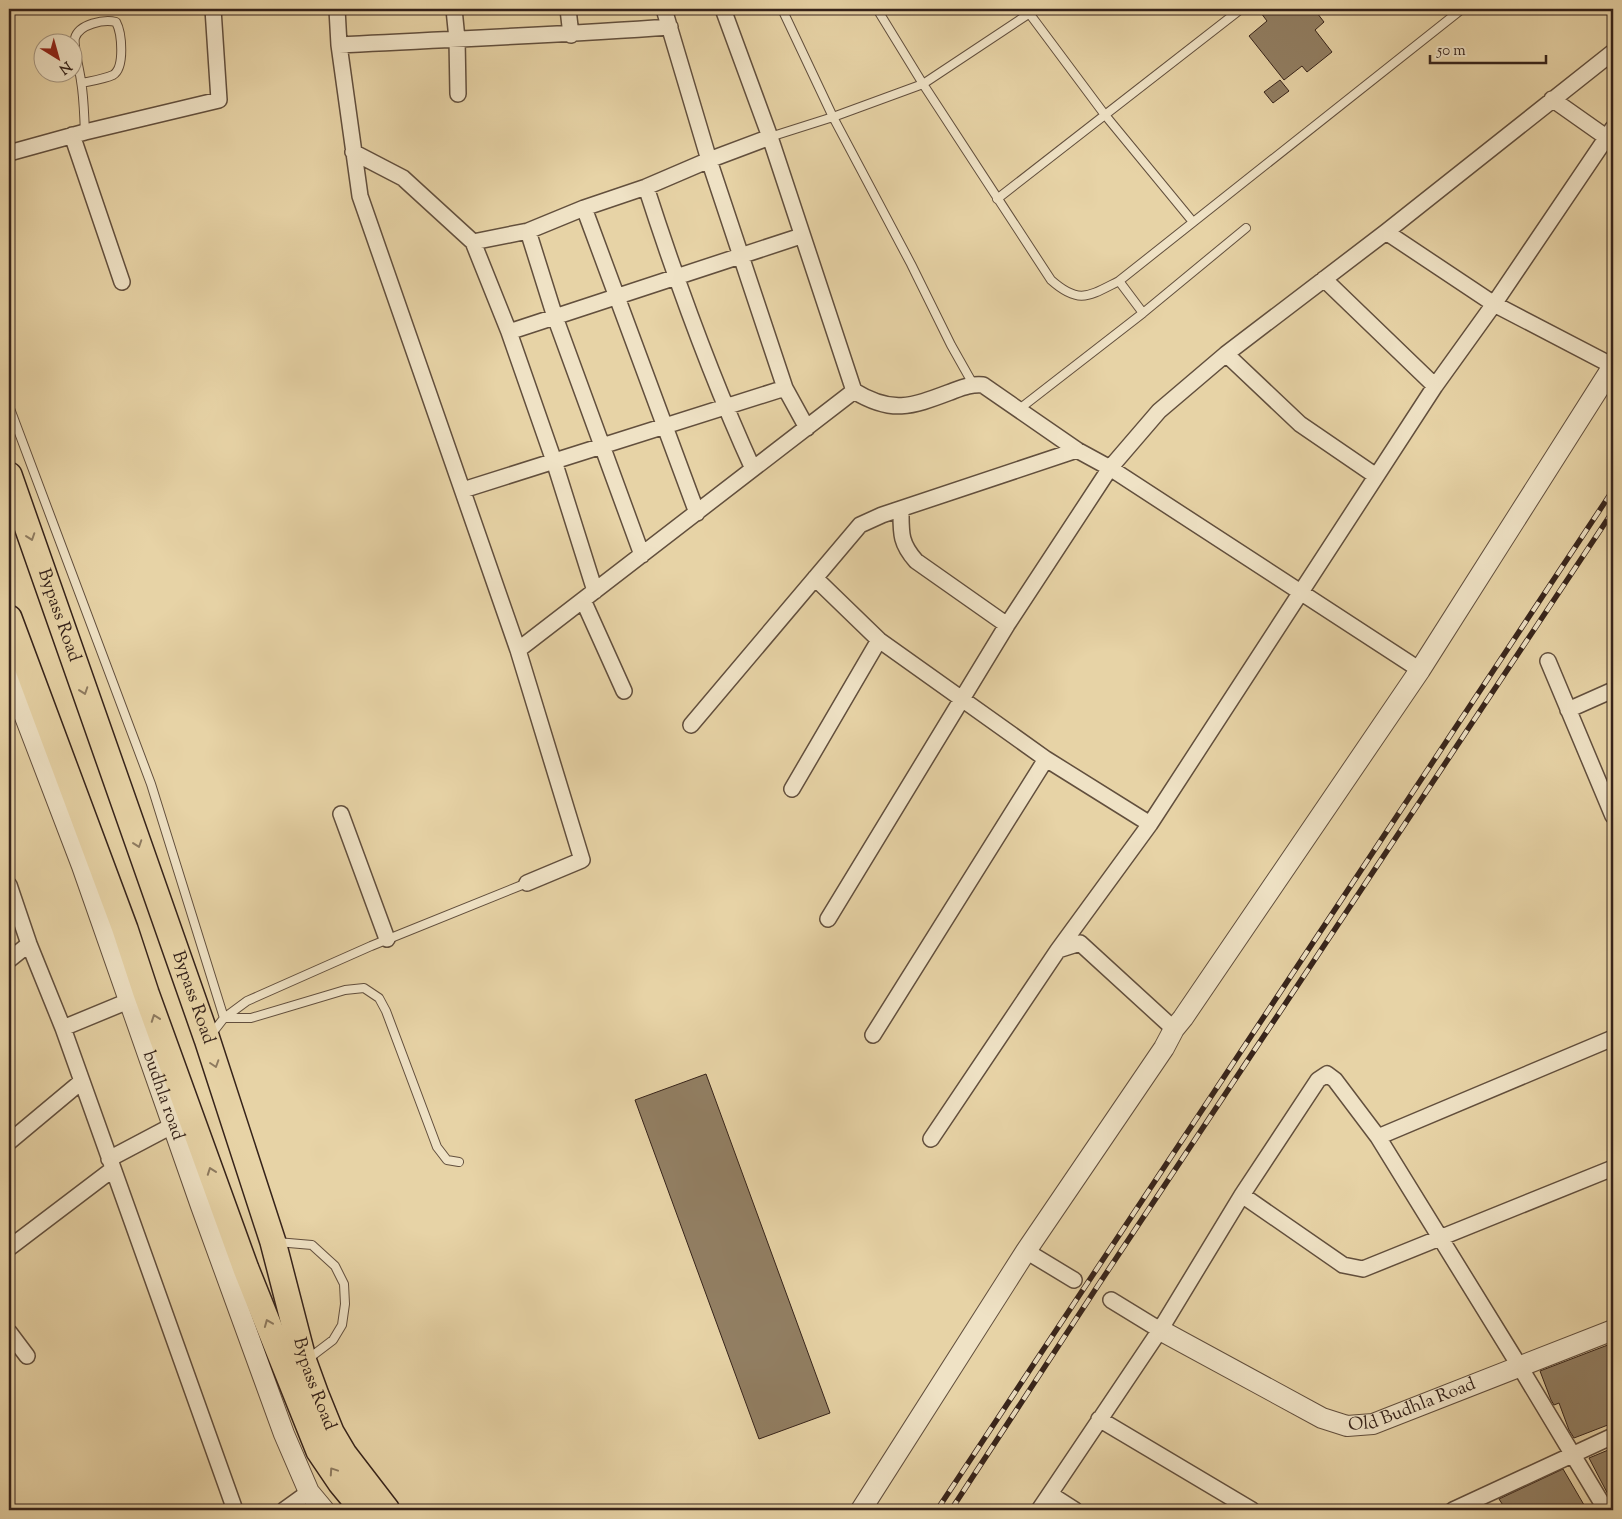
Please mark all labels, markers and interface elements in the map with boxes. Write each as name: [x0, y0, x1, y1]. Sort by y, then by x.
north arrow: [32, 32, 82, 82]
scale bar: [1430, 32, 1546, 64]
text: 50 m: [1436, 41, 1466, 62]
text: N: [54, 55, 75, 78]
one-way arrow: [25, 533, 35, 541]
street label: Bypass Road: [30, 565, 87, 666]
one-way arrow: [78, 686, 88, 695]
one-way arrow: [132, 840, 142, 848]
street label: Bypass Road: [164, 948, 221, 1048]
one-way arrow: [151, 1015, 161, 1023]
street label: budhla road: [135, 1048, 190, 1144]
one-way arrow: [209, 1059, 219, 1067]
one-way arrow: [207, 1167, 217, 1176]
one-way arrow: [264, 1319, 274, 1328]
street label: Bypass Road: [285, 1335, 342, 1434]
street label: Old Budhla Road: [1347, 1372, 1480, 1439]
one-way arrow: [330, 1468, 339, 1477]

